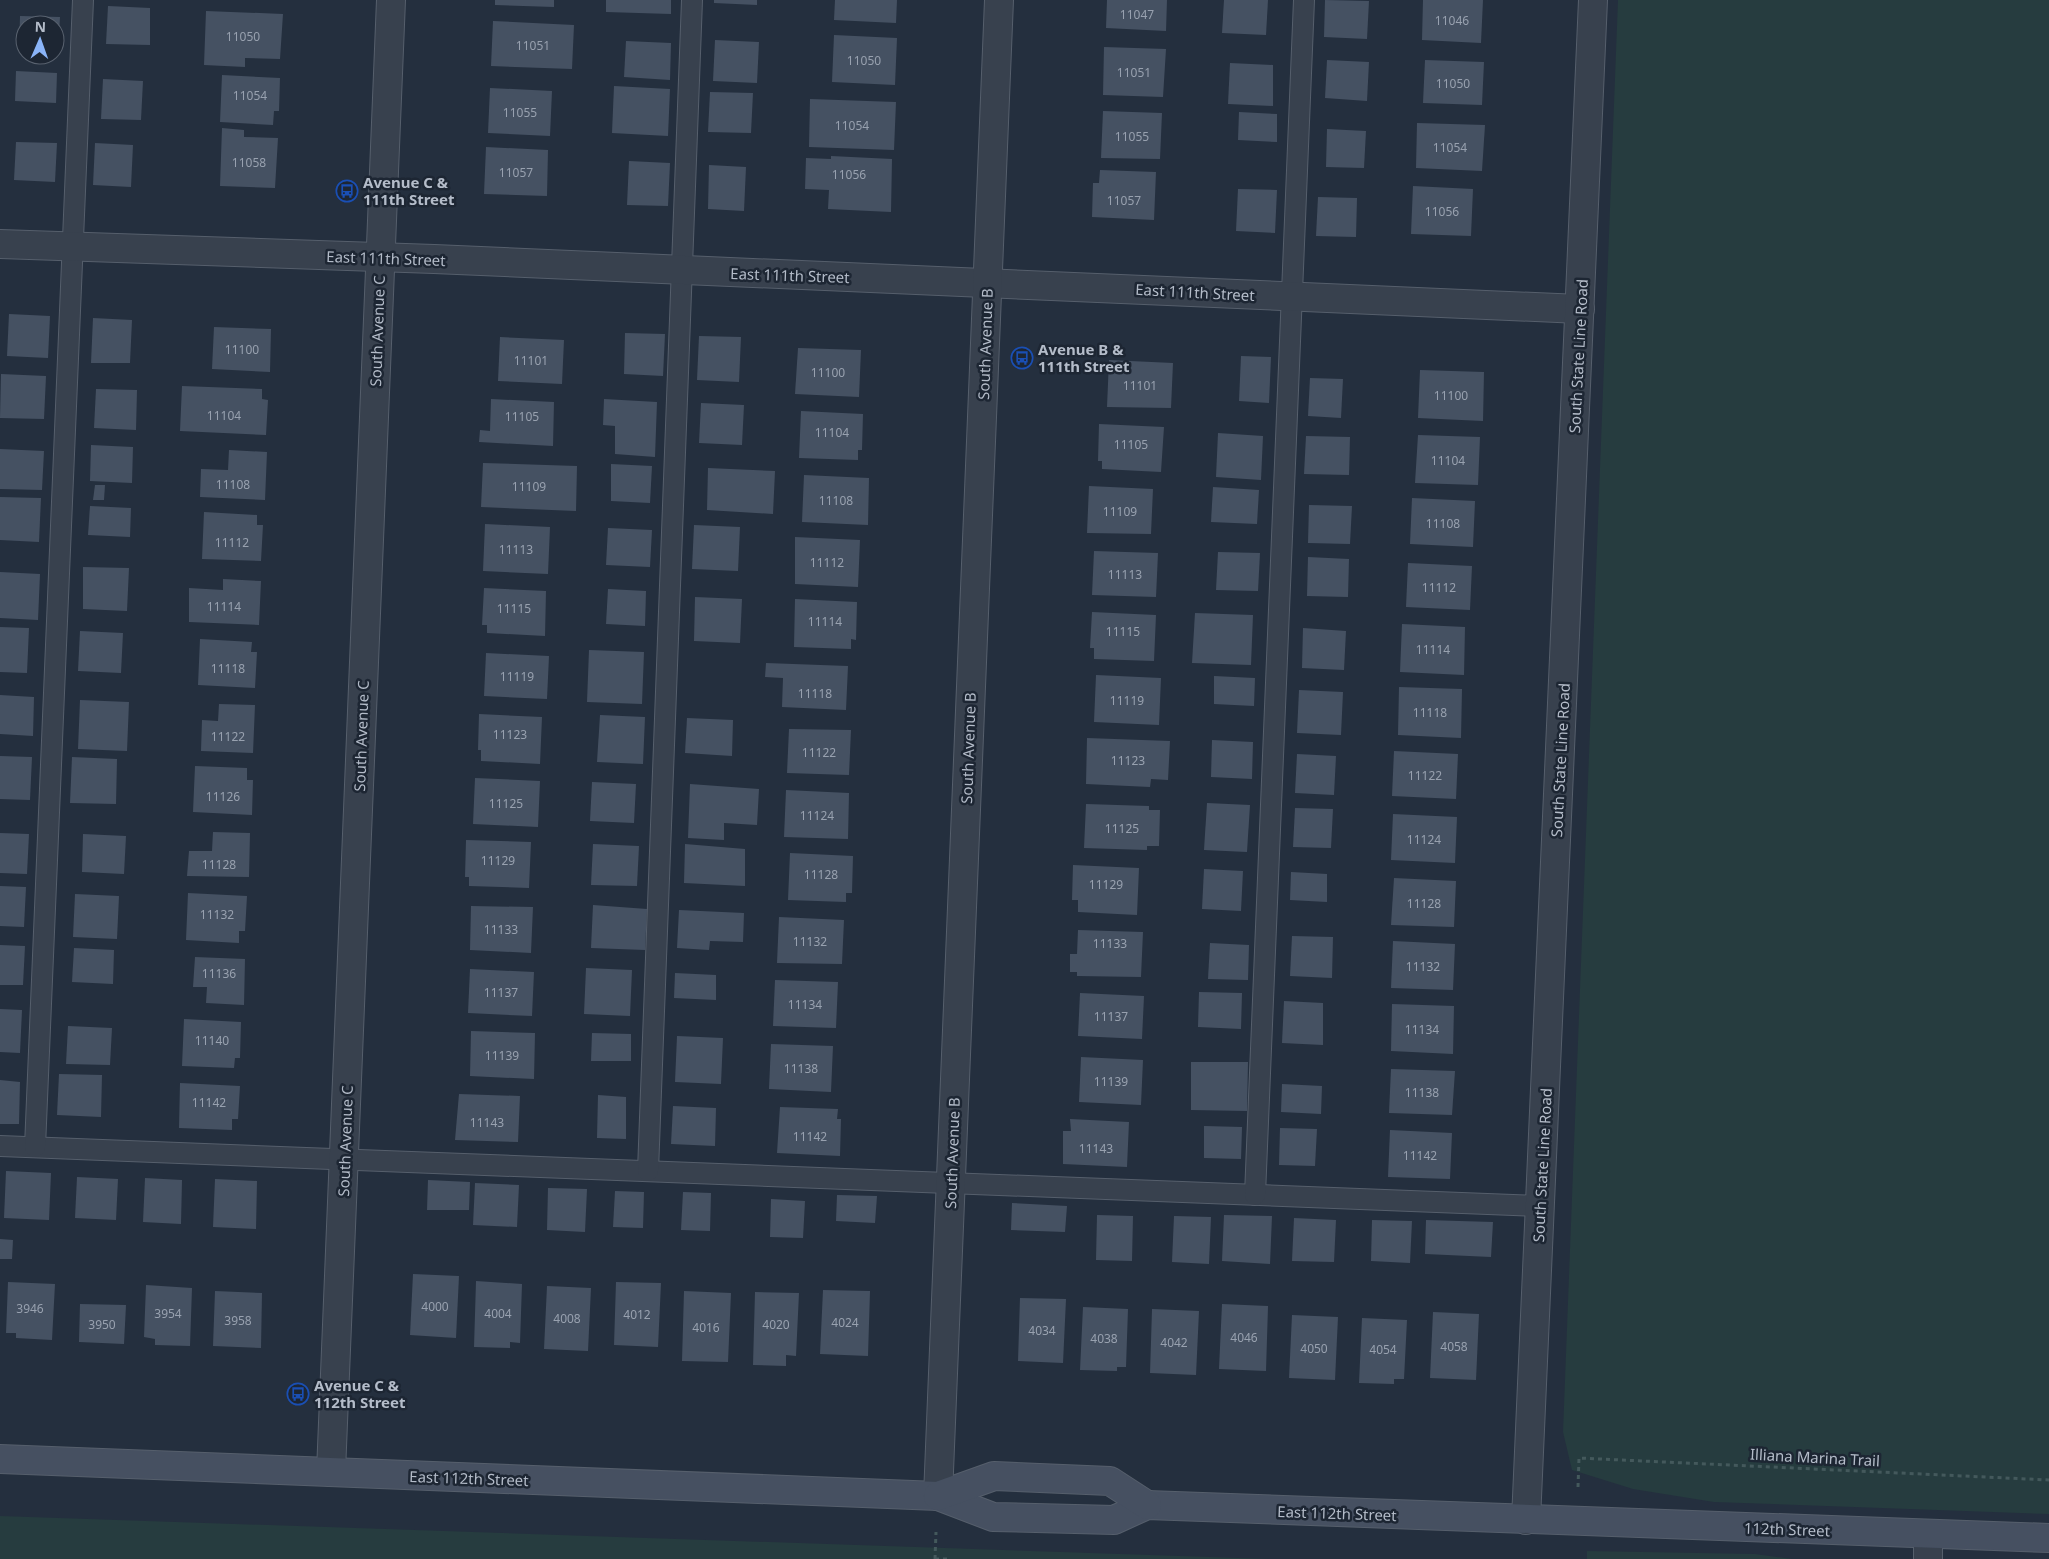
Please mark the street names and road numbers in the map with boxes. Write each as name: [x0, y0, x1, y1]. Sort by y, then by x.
street label: East 111th Street: [326, 246, 447, 270]
street label: East 111th Street: [730, 263, 851, 287]
street label: South Avenue C: [365, 275, 389, 387]
street label: South State Line Road: [1564, 278, 1592, 434]
street label: East 111th Street: [1135, 279, 1256, 305]
street label: South Avenue B: [973, 288, 997, 400]
street label: South Avenue C: [349, 680, 373, 792]
street label: South State Line Road: [1546, 682, 1574, 838]
street label: South Avenue B: [956, 692, 980, 804]
street label: South Avenue C: [333, 1085, 357, 1197]
street label: South State Line Road: [1528, 1087, 1556, 1243]
street label: South Avenue B: [940, 1097, 964, 1209]
street label: Illiana Marina Trail: [1750, 1444, 1880, 1470]
street label: East 112th Street: [409, 1466, 530, 1490]
street label: East 112th Street: [1277, 1501, 1398, 1525]
street label: 112th Street: [1744, 1518, 1831, 1541]

